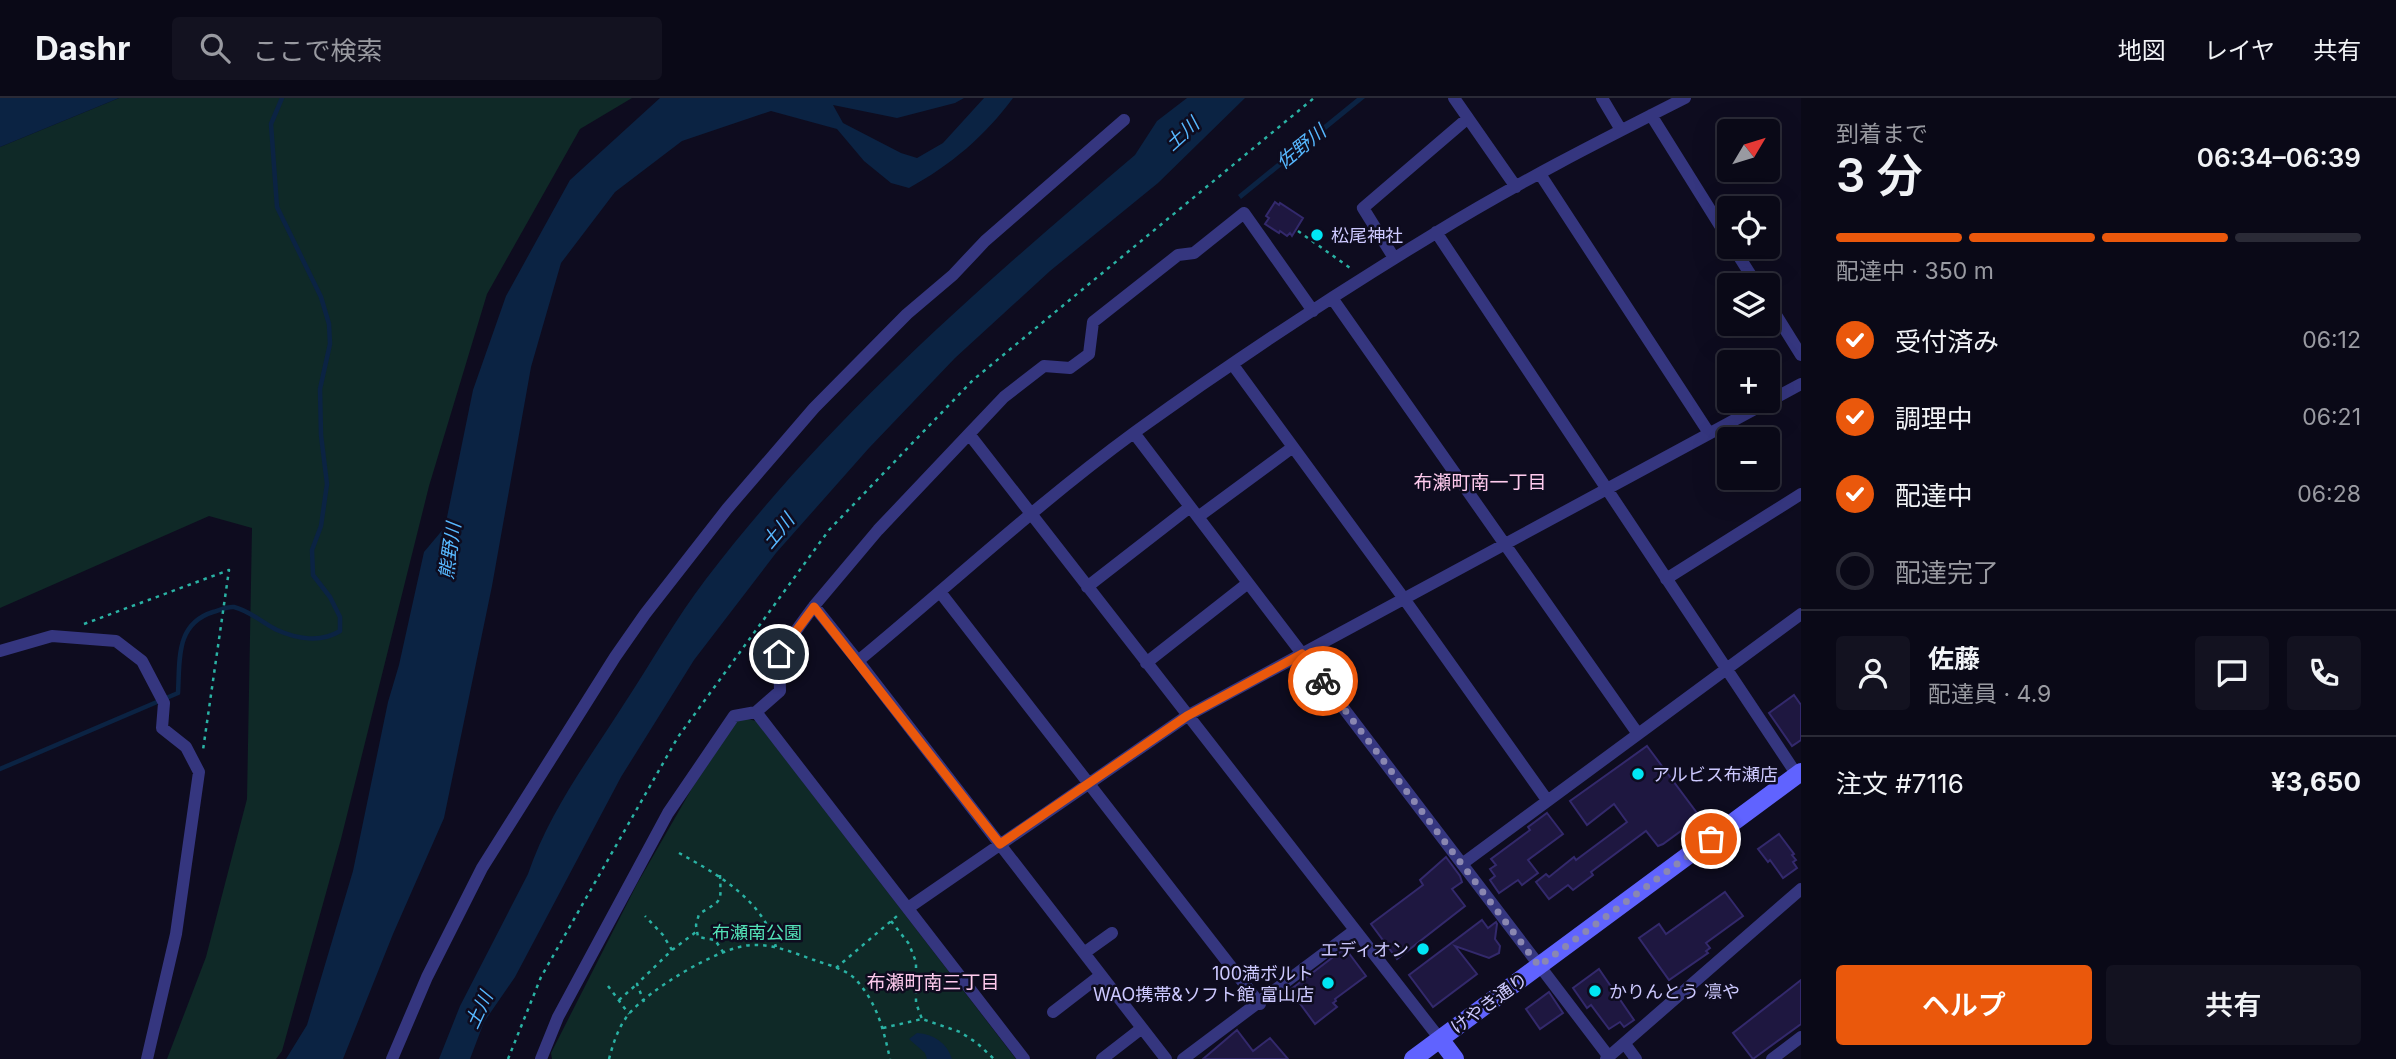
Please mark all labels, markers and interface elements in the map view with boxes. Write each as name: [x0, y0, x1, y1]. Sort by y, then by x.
search box: [172, 17, 662, 80]
text: Dashr: [35, 28, 130, 68]
icon: search: [196, 29, 234, 67]
text: ここで検索: [252, 35, 382, 66]
text: 地図: [2118, 36, 2166, 65]
text: レイヤ: [2204, 36, 2275, 65]
text: 共有: [2313, 36, 2361, 65]
water label: 土川: [1160, 111, 1205, 155]
water label: 佐野川: [1272, 119, 1332, 174]
north arrow: [1717, 119, 1780, 182]
map controls: [1717, 119, 1780, 490]
text: 到着まで: [1836, 120, 1928, 148]
text: 06:34–06:39: [2197, 142, 2361, 173]
text: 3 分: [1836, 147, 1923, 203]
button: locate: [1717, 196, 1780, 259]
place label: 松尾神社: [1331, 225, 1403, 246]
marker: 松尾神社: [1309, 227, 1325, 243]
text: 配達中 · 350 m: [1836, 257, 1994, 285]
button: layers: [1717, 273, 1780, 336]
icon: check: [1836, 321, 1874, 359]
text: 受付済み: [1895, 326, 1999, 357]
text: 06:12: [2302, 326, 2361, 354]
button: +: [1717, 350, 1780, 413]
icon: check: [1836, 398, 1874, 436]
text: 調理中: [1895, 403, 1973, 434]
text: 06:21: [2302, 403, 2361, 431]
button: −: [1717, 427, 1780, 490]
district label: 布瀬町南一丁目: [1413, 471, 1547, 494]
icon: check: [1836, 475, 1874, 513]
text: 配達中: [1895, 480, 1973, 511]
text: 06:28: [2297, 480, 2361, 508]
water label: 土川: [757, 508, 800, 553]
water label: 熊野川: [435, 519, 466, 581]
text: 配達完了: [1895, 557, 1999, 588]
pin: [749, 624, 809, 684]
icon: home: [760, 635, 798, 673]
button: person: [1836, 636, 1910, 710]
button: chat: [2195, 636, 2269, 710]
button: phone: [2287, 636, 2361, 710]
text: 佐藤: [1928, 643, 1980, 674]
courier: [1288, 646, 1358, 716]
icon: bike: [1304, 662, 1342, 700]
text: 配達員 · 4.9: [1928, 680, 2051, 708]
place label: アルビス布瀬店: [1652, 764, 1778, 785]
marker: アルビス布瀬店: [1630, 766, 1646, 782]
text: ¥3,650: [2271, 766, 2361, 797]
text: 注文 #7116: [1836, 768, 1964, 799]
pin: [1681, 809, 1741, 869]
icon: bag: [1692, 820, 1730, 858]
park label: 布瀬南公園: [712, 922, 802, 943]
place label: エディオン: [1320, 939, 1409, 960]
marker: エディオン: [1415, 941, 1431, 957]
place label: 100満ボルト WAO携帯&ソフト館 富山店: [1093, 963, 1314, 1005]
button: ヘルプ: [1836, 965, 2092, 1045]
button: 共有: [2106, 965, 2361, 1045]
street label: けやき通り: [1446, 968, 1532, 1038]
district label: 布瀬町南三丁目: [866, 971, 1000, 994]
marker: 100満ボルト WAO携帯&ソフト館 富山店: [1320, 975, 1336, 991]
place label: かりんとう 凛や: [1609, 981, 1740, 1002]
marker: かりんとう 凛や: [1587, 983, 1603, 999]
water label: 土川: [461, 986, 498, 1032]

